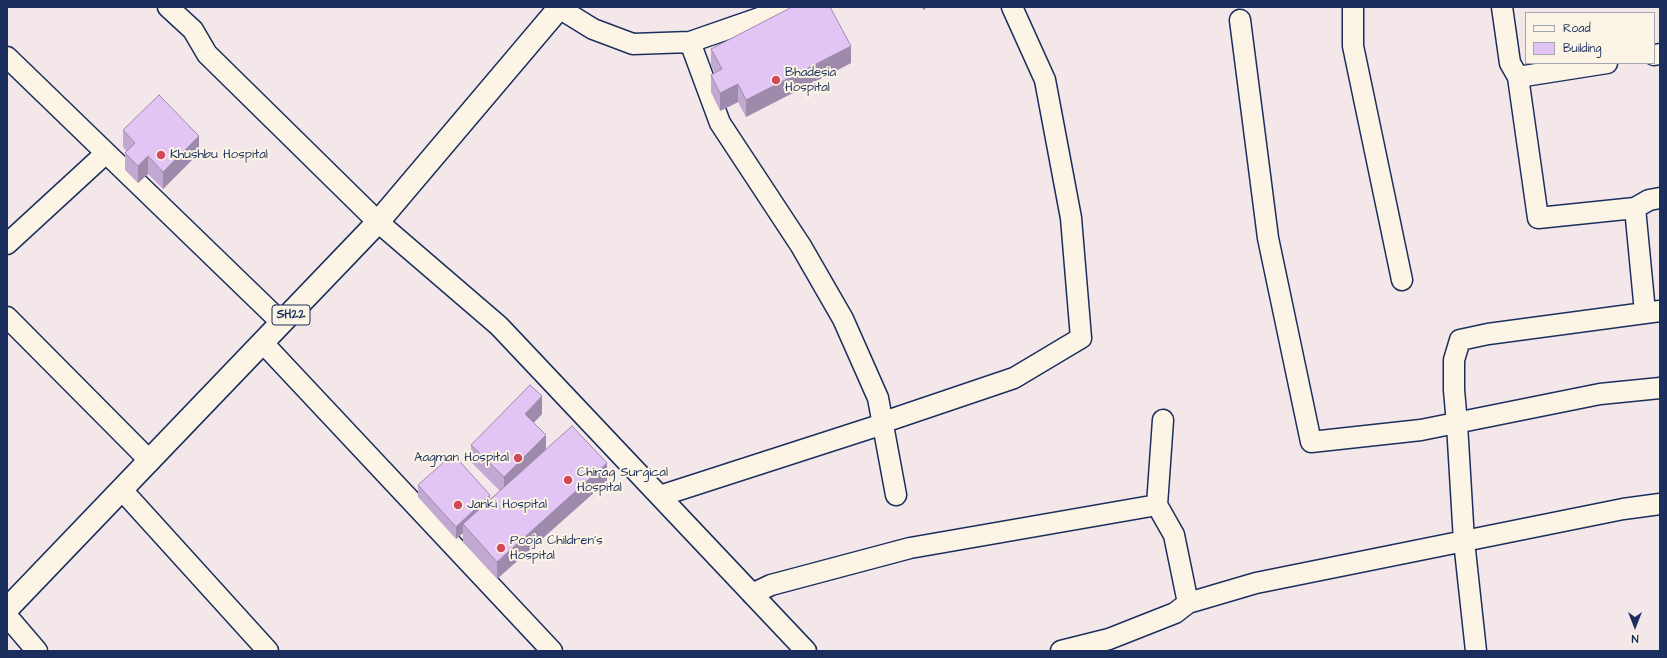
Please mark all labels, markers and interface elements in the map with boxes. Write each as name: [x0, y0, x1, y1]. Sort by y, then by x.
legend: [1525, 12, 1655, 64]
text: Road: [1563, 20, 1591, 37]
text: Building: [1563, 40, 1601, 57]
place label: Bhadesia Hospital: [785, 65, 836, 96]
marker: Bhadesia Hospital: [770, 74, 782, 86]
place label: Khushbu Hospital: [170, 147, 268, 163]
marker: Khushbu Hospital: [155, 149, 167, 161]
road number: SH22: [272, 305, 310, 325]
place label: Aagman Hospital: [414, 450, 509, 466]
marker: Aagman Hospital: [512, 452, 524, 464]
place label: Chirag Surgical Hospital: [577, 465, 668, 496]
marker: Chirag Surgical Hospital: [562, 474, 574, 486]
place label: Janki Hospital: [467, 497, 547, 513]
marker: Janki Hospital: [452, 499, 464, 511]
place label: Pooja Children's Hospital: [510, 533, 603, 564]
marker: Pooja Children's Hospital: [495, 542, 507, 554]
north arrow: [1615, 606, 1655, 646]
text: N: [1632, 631, 1638, 646]

